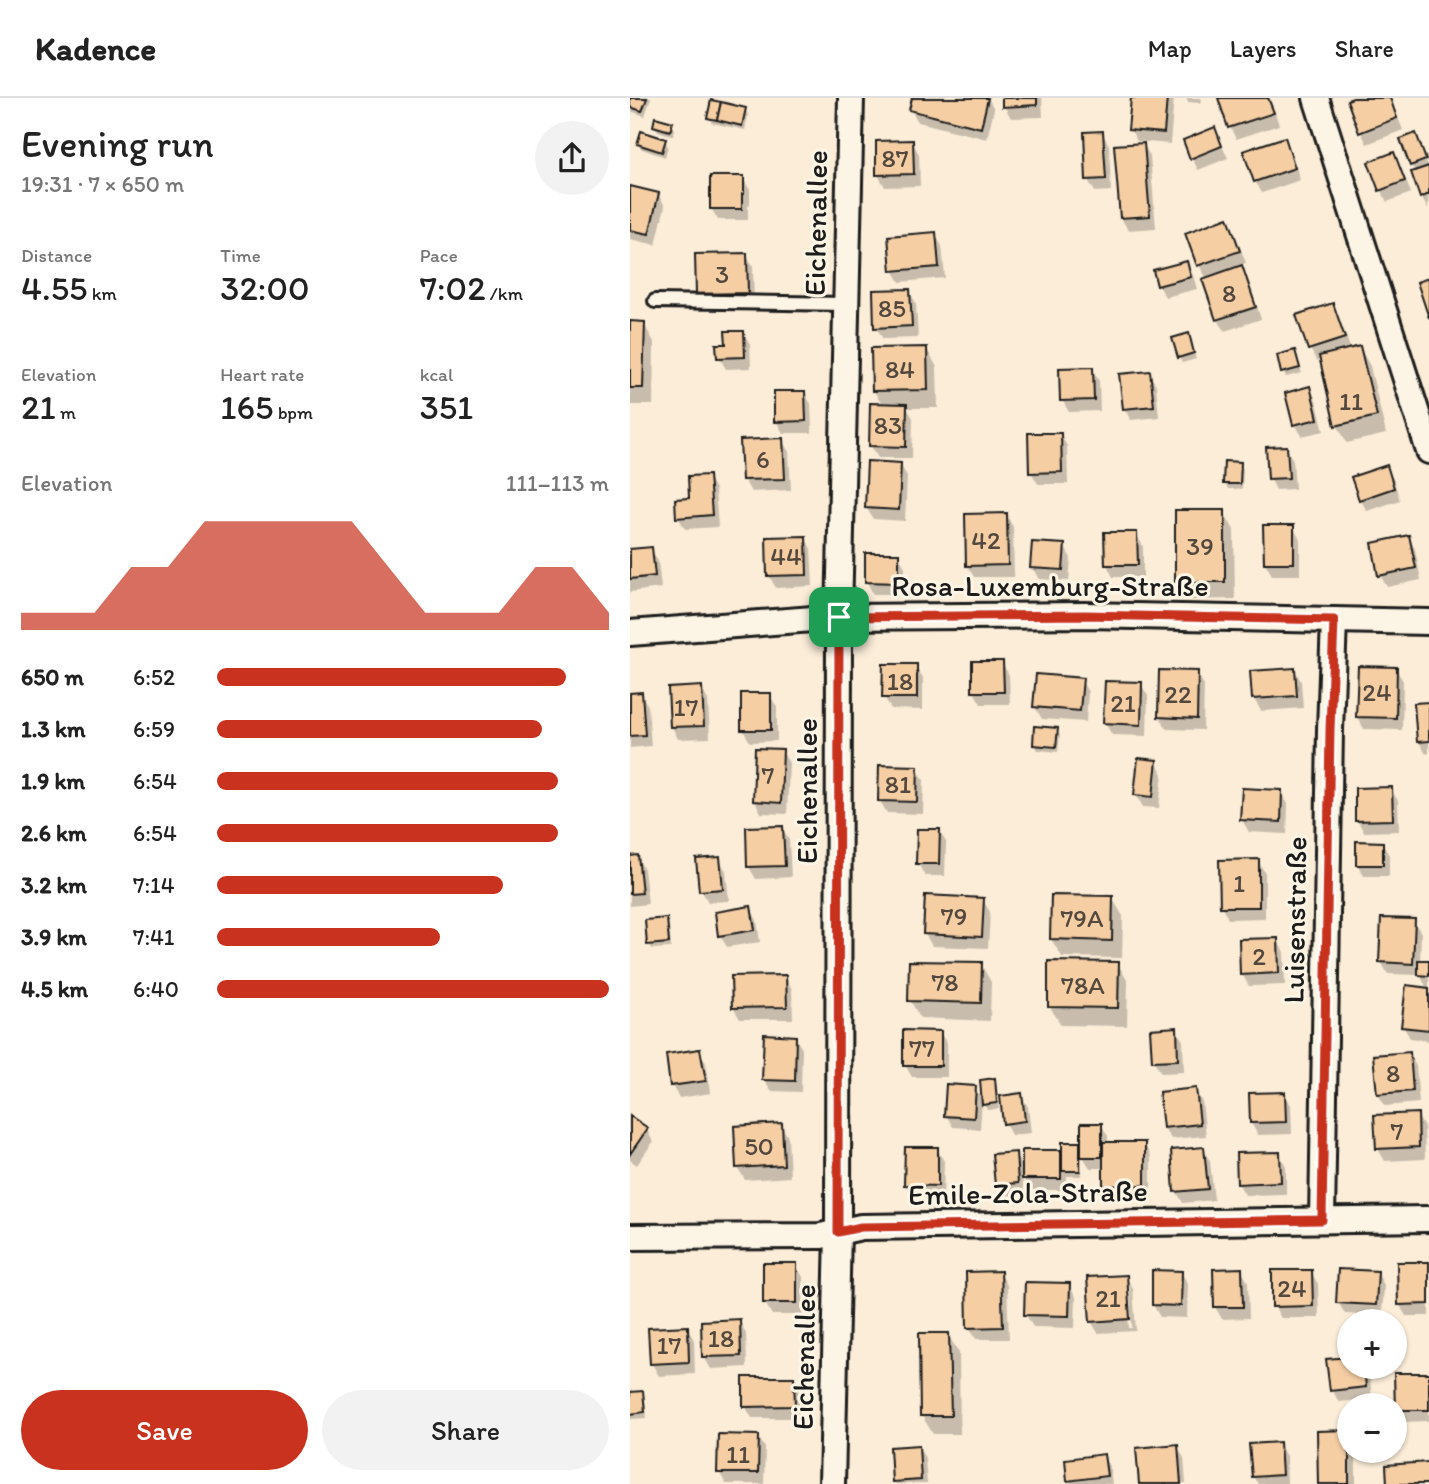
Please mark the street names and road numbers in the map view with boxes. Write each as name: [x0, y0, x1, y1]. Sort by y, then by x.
street label: Eichenallee: [796, 150, 835, 296]
street label: Rosa-Luxemburg-Straße: [891, 567, 1209, 604]
street label: Eichenallee: [788, 718, 825, 864]
street label: Luisenstraße: [1275, 836, 1314, 1004]
street label: Emile-Zola-Straße: [908, 1172, 1148, 1213]
street label: Eichenallee: [784, 1284, 823, 1430]

